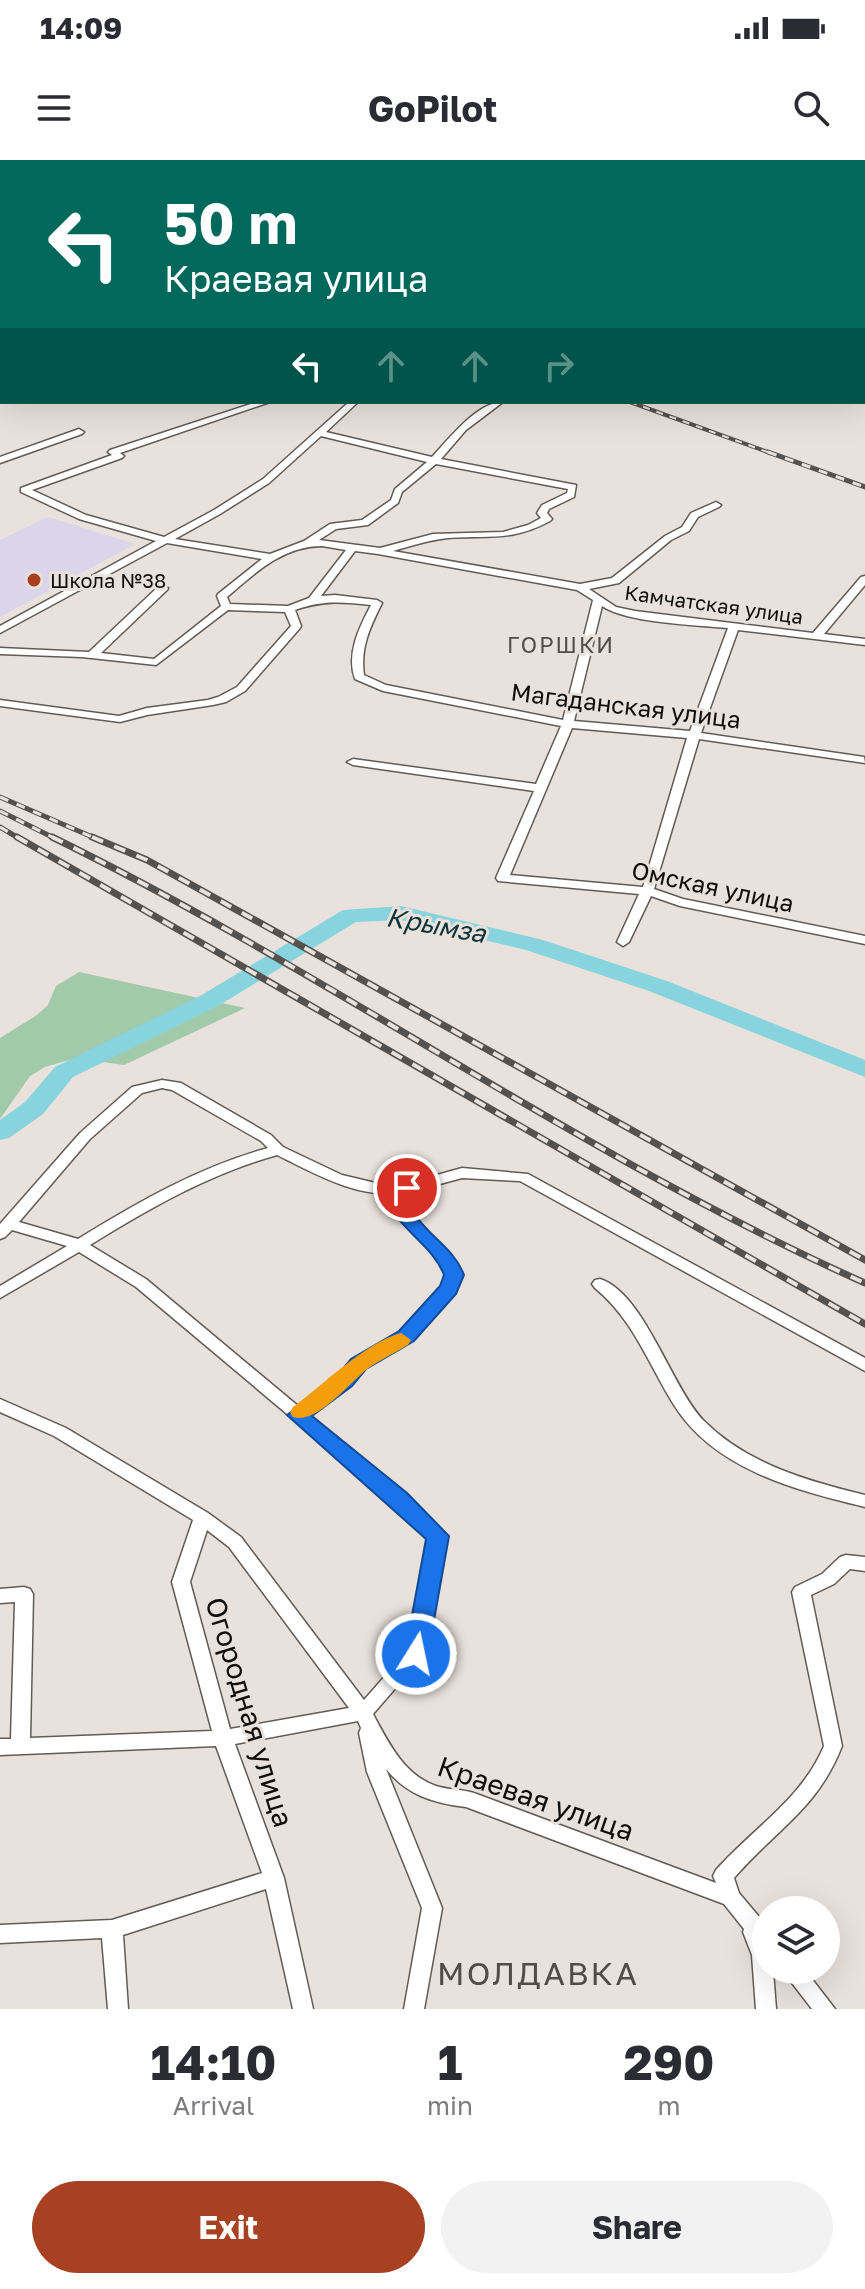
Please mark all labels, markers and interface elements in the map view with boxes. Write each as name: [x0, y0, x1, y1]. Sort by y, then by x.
text: 14:09: [40, 10, 122, 46]
icon: menu: [32, 86, 76, 130]
icon: search: [789, 86, 833, 130]
text: GoPilot: [368, 87, 497, 130]
text: 50 m: [164, 189, 298, 256]
icon: left: [32, 192, 136, 296]
text: Краевая улица: [164, 257, 428, 300]
icon: left: [285, 344, 329, 388]
icon: ahead: [369, 344, 413, 388]
icon: ahead: [453, 344, 497, 388]
icon: right: [537, 344, 581, 388]
place label: Школа №38: [50, 568, 166, 592]
marker: Школа №38: [25, 571, 43, 589]
street label: Камчатская улица: [623, 580, 805, 628]
district label: ГОРШКИ: [507, 631, 615, 658]
street label: Магаданская улица: [509, 677, 743, 733]
street label: Омская улица: [629, 855, 797, 917]
water label: Крымза: [384, 901, 489, 949]
pin: [373, 1154, 441, 1222]
icon: arrive: [385, 1166, 429, 1210]
street label: Огородная улица: [199, 1593, 301, 1831]
position arrow: [374, 1612, 458, 1696]
street label: Краевая улица: [433, 1749, 639, 1847]
map controls: [752, 1896, 840, 1984]
button: layers: [752, 1896, 840, 1984]
district label: МОЛДАВКА: [437, 1954, 639, 1992]
text: 14:10: [151, 2033, 277, 2091]
text: 1: [438, 2033, 462, 2091]
text: 290: [623, 2033, 714, 2091]
text: Arrival: [173, 2090, 254, 2121]
text: min: [427, 2090, 473, 2121]
text: m: [657, 2090, 680, 2121]
button: Exit: [32, 2181, 425, 2273]
button: Share: [441, 2181, 833, 2273]

